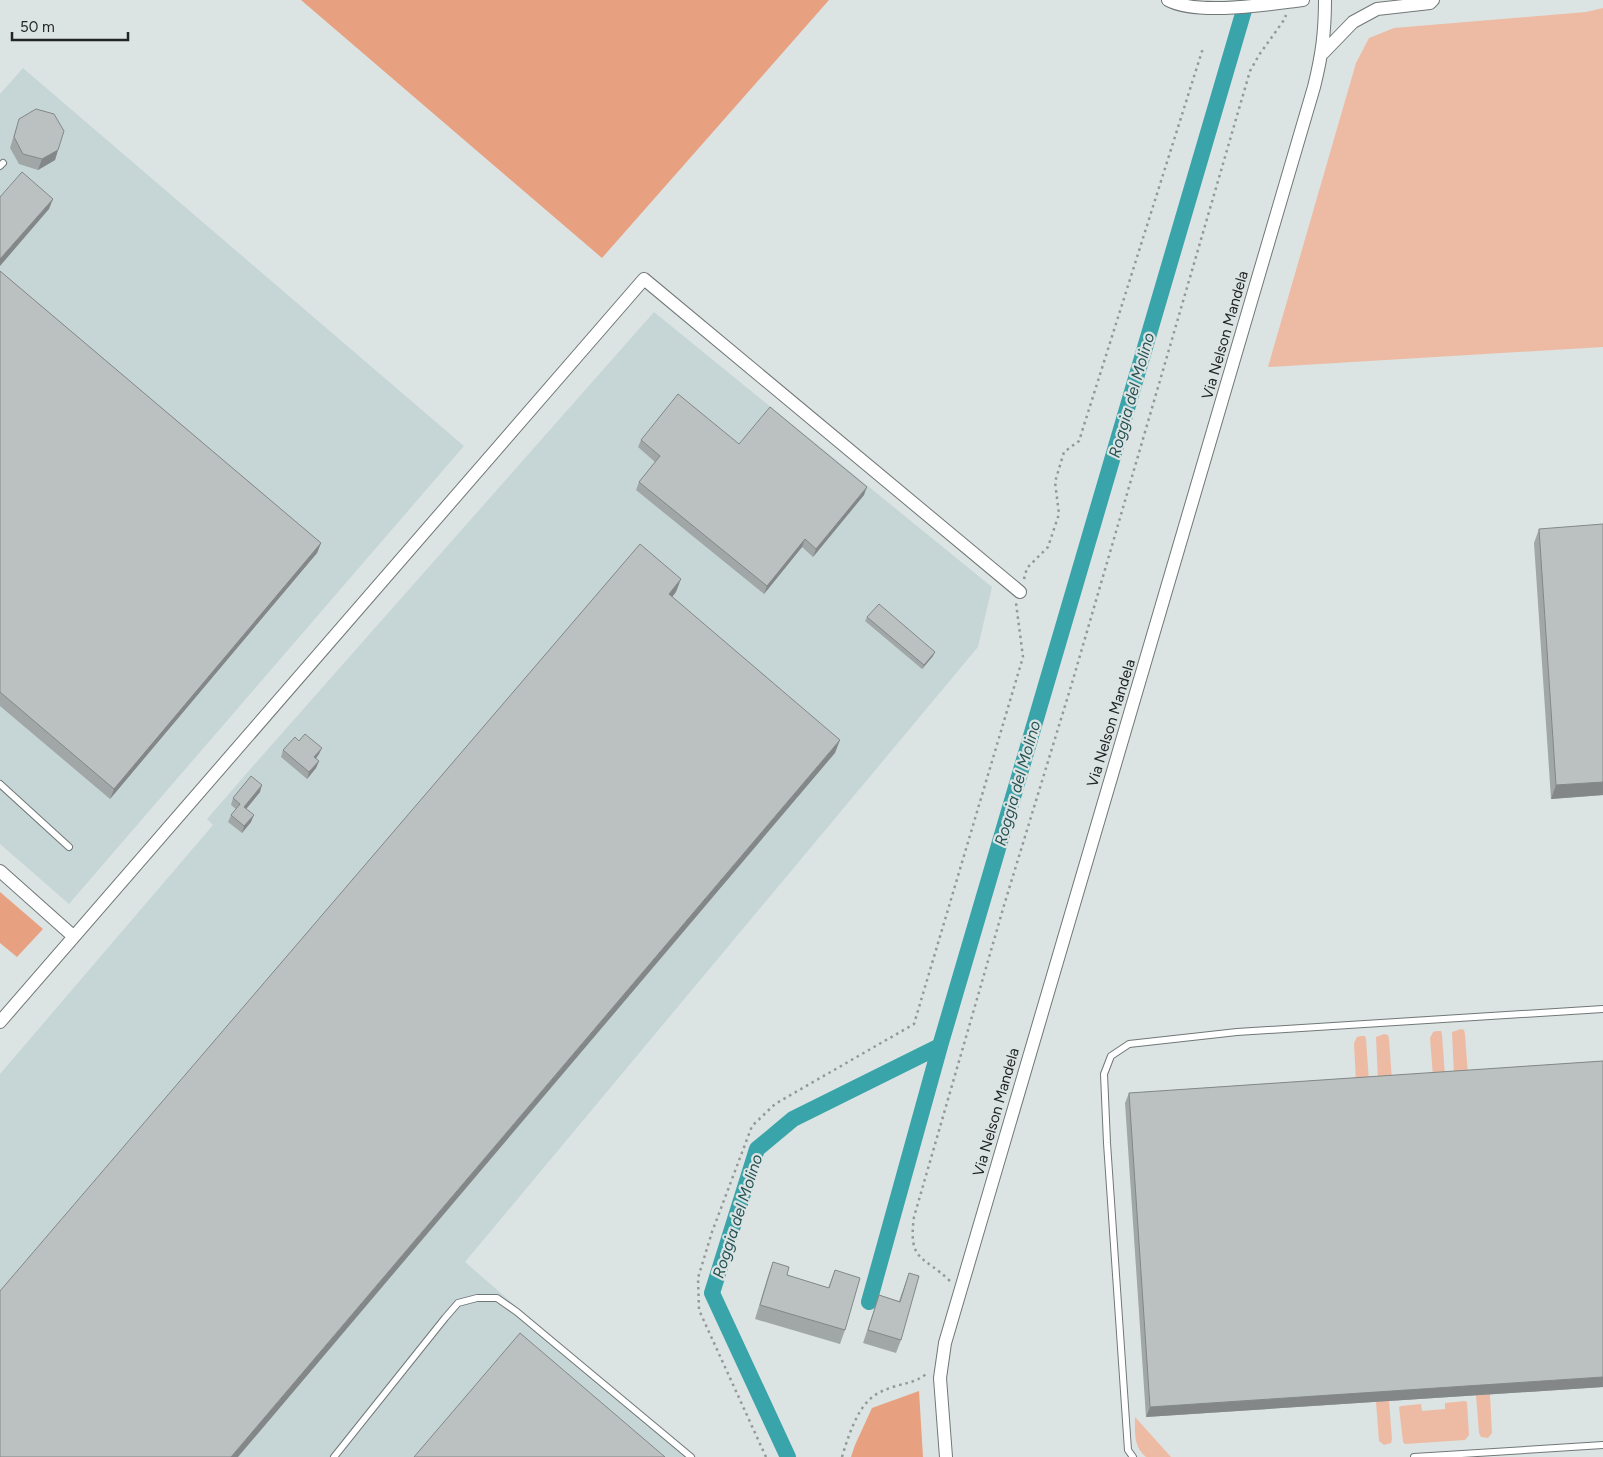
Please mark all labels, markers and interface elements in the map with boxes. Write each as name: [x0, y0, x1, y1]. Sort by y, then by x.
scale bar: [12, 10, 129, 42]
text: 50 m: [20, 18, 55, 36]
street label: Via Nelson Mandela: [1198, 269, 1252, 401]
water label: Roggia del Molino: [1105, 330, 1158, 460]
street label: Via Nelson Mandela: [1083, 657, 1139, 789]
water label: Roggia del Molino: [991, 718, 1044, 848]
street label: Via Nelson Mandela: [969, 1046, 1023, 1178]
water label: Roggia del Molino: [708, 1152, 766, 1280]

